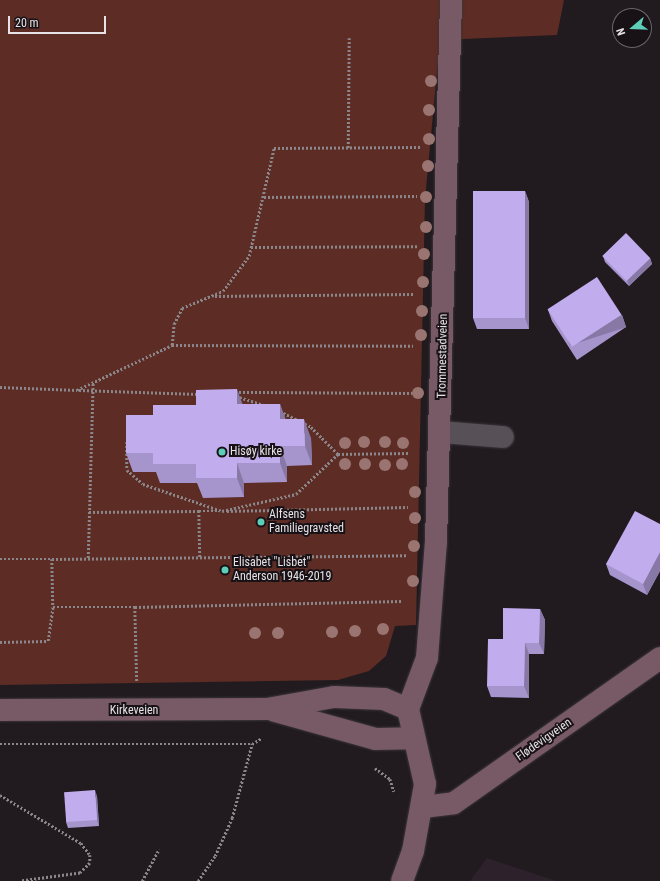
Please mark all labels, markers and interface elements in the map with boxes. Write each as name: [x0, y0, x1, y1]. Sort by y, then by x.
scale bar: [10, 8, 108, 34]
north arrow: [612, 8, 652, 48]
text: 20 m: [15, 16, 39, 30]
text: N: [614, 26, 628, 37]
street label: Trommestadveien: [435, 314, 451, 398]
place label: Hisøy kirke: [230, 445, 282, 459]
marker: Hisøy kirke: [217, 447, 227, 457]
place label: Alfsens Familiegravsted: [269, 508, 344, 536]
marker: Alfsens Familiegravsted: [256, 517, 266, 527]
place label: Elisabet "Lisbet" Anderson 1946-2019: [233, 556, 331, 584]
marker: Elisabet "Lisbet" Anderson 1946-2019: [220, 565, 230, 575]
street label: Kirkeveien: [110, 704, 158, 718]
street label: Flødevigveien: [513, 716, 575, 764]

